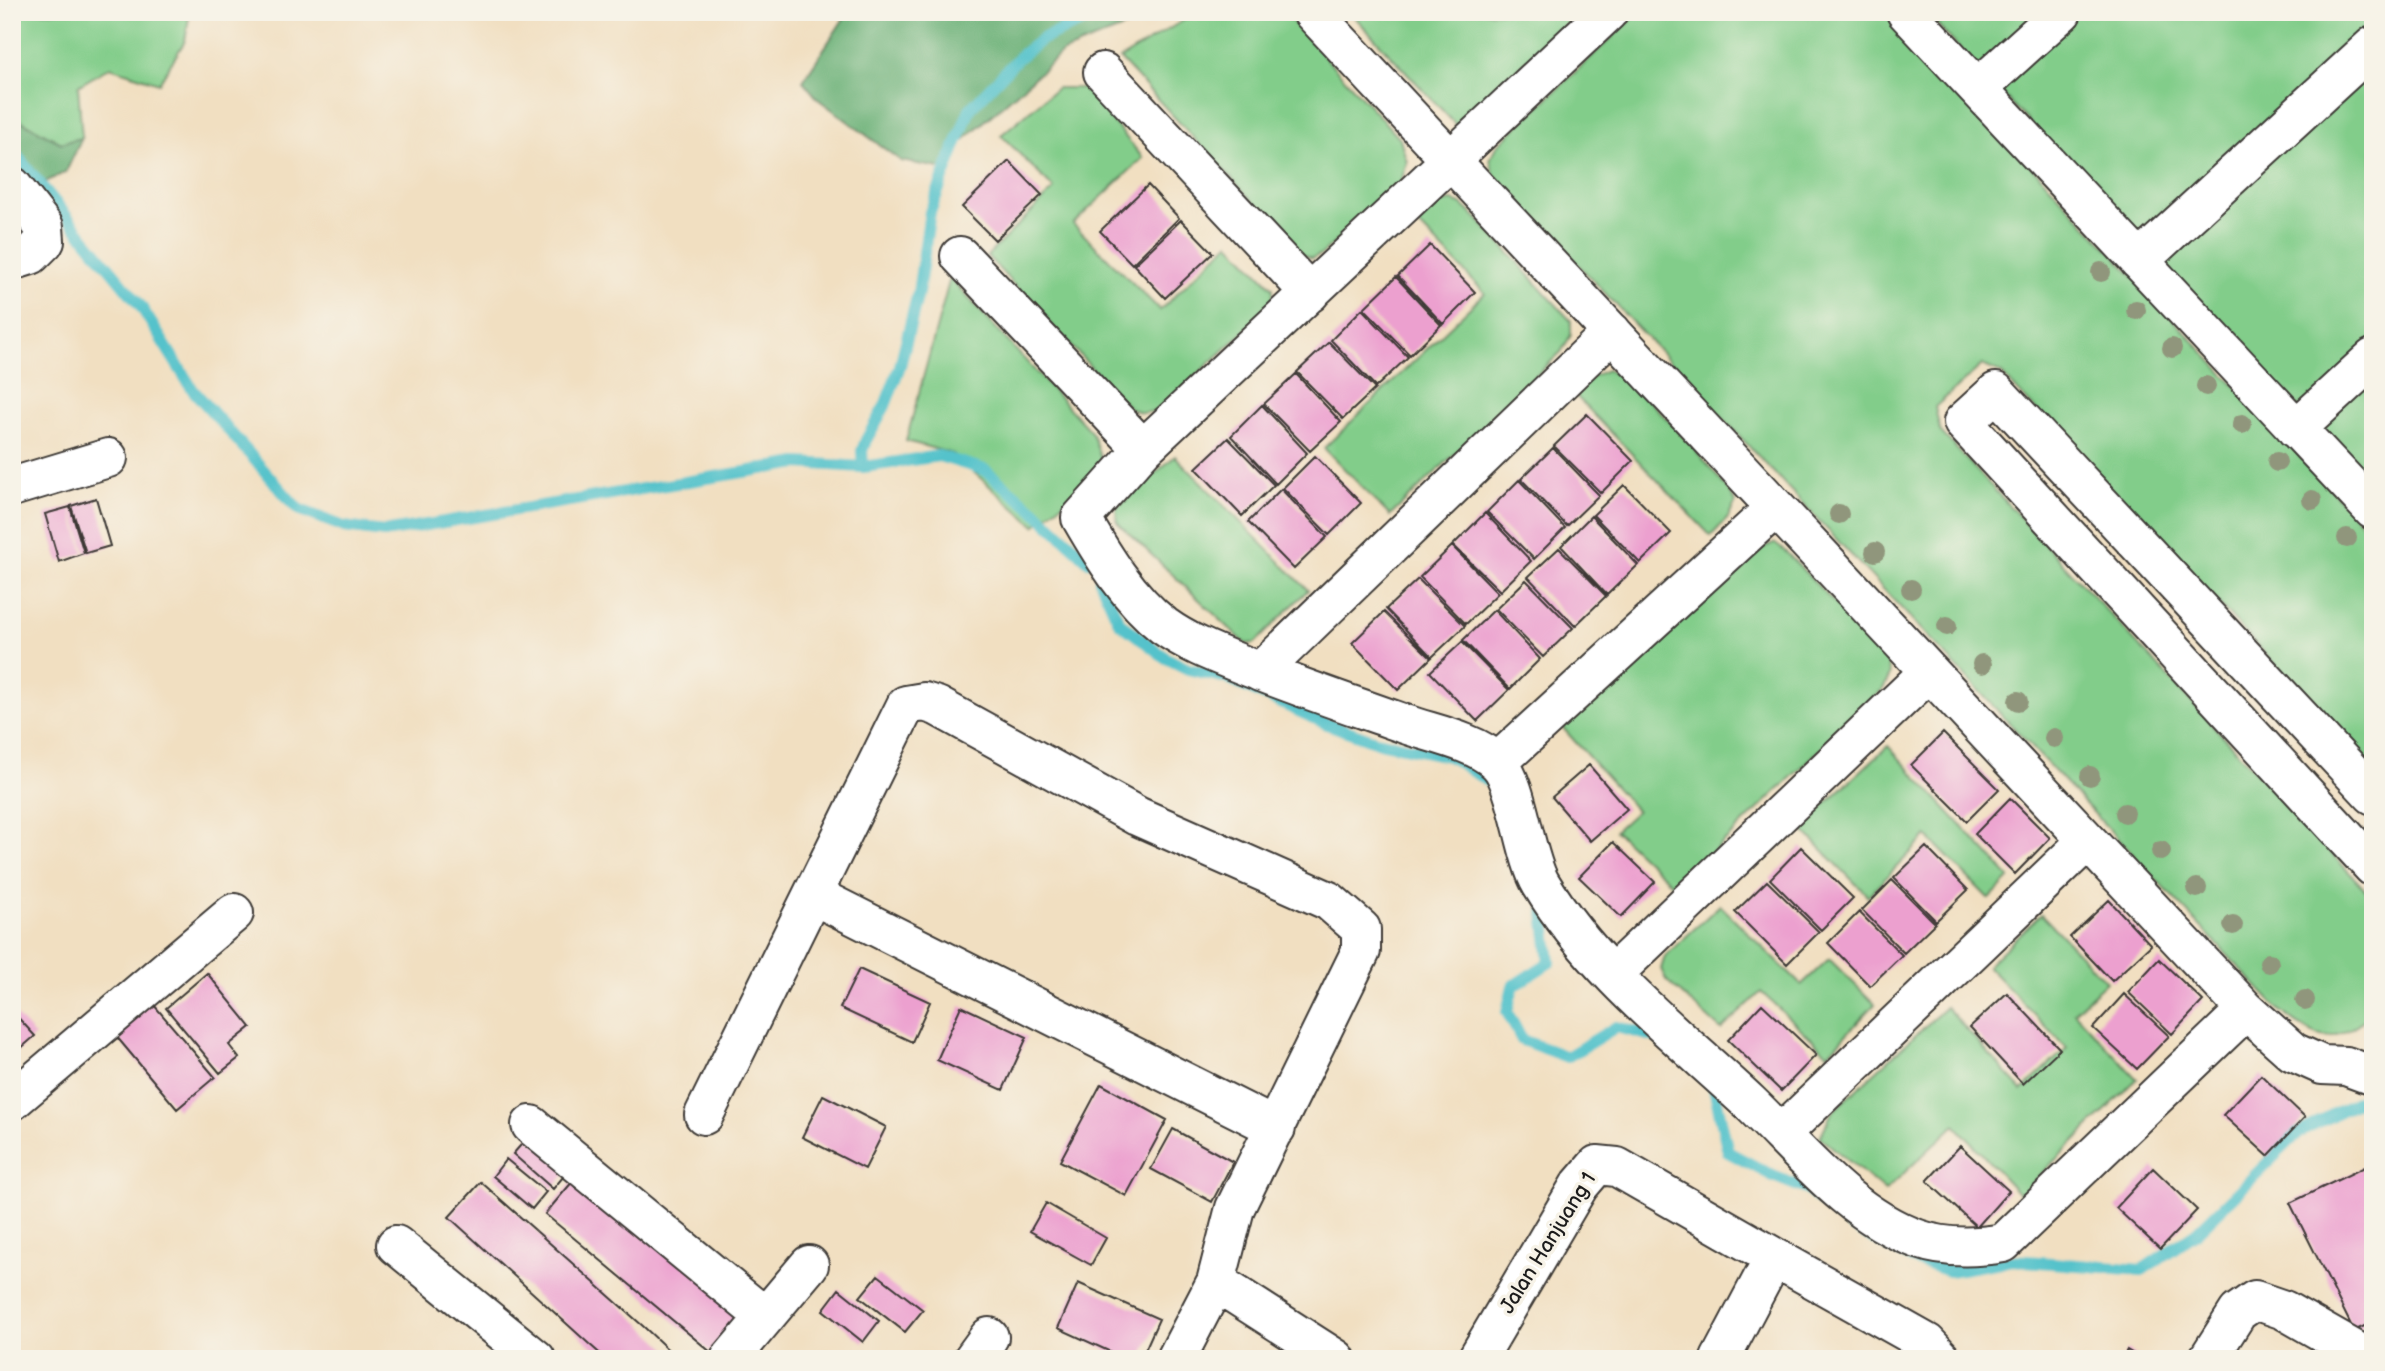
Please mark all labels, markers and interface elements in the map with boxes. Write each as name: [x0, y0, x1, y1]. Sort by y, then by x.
street label: Jalan Hanjuang 1: [1495, 1168, 1601, 1318]

